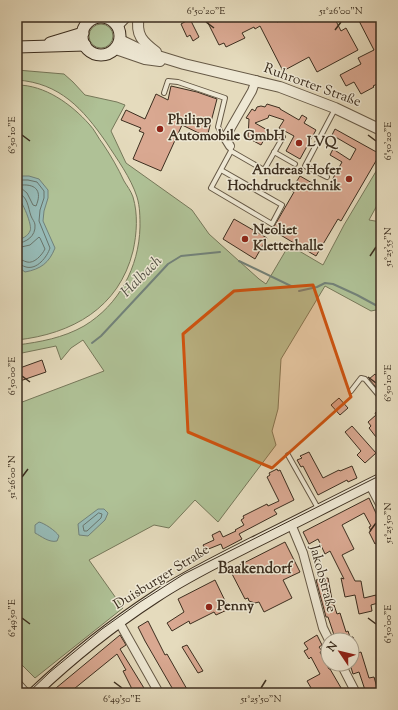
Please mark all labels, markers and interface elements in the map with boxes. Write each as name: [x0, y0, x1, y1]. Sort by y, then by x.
text: 6°50'20"E: [187, 4, 225, 19]
text: 51°26'00"N: [318, 4, 363, 19]
street label: Ruhrorter Straße: [261, 59, 363, 113]
place label: Philipp Automobile GmbH: [168, 111, 286, 147]
text: 6°50'10"E: [5, 116, 20, 154]
text: 6°50'20"E: [381, 122, 396, 160]
marker: Philipp Automobile GmbH: [155, 124, 165, 134]
place label: LVQ: [307, 133, 339, 153]
marker: LVQ: [294, 138, 304, 148]
place label: Andreas Hofer Hochdrucktechnik: [227, 161, 342, 197]
marker: Andreas Hofer Hochdrucktechnik: [344, 174, 354, 184]
place label: Neoliet Kletterhalle: [253, 221, 324, 257]
text: 51°25'55"N: [381, 227, 396, 268]
marker: Neoliet Kletterhalle: [240, 234, 250, 244]
water label: Halbach: [117, 251, 168, 302]
text: 6°50'00"E: [5, 357, 20, 395]
text: 6°50'10"E: [381, 364, 396, 402]
text: 51°26'00"N: [5, 455, 20, 500]
text: 51°25'50"N: [381, 503, 396, 544]
street label: Duisburger Straße: [110, 540, 214, 616]
street label: Jakobstraße: [303, 542, 341, 615]
district label: Baakendorf: [218, 559, 294, 580]
place label: Penny: [217, 597, 254, 617]
text: 6°49'50"E: [5, 599, 20, 637]
marker: Penny: [204, 602, 214, 612]
text: 6°50'00"E: [381, 605, 396, 643]
north arrow: [320, 632, 360, 672]
text: N: [323, 638, 342, 656]
text: 6°49'50"E: [103, 692, 141, 707]
text: 51°25'50"N: [240, 692, 281, 707]

